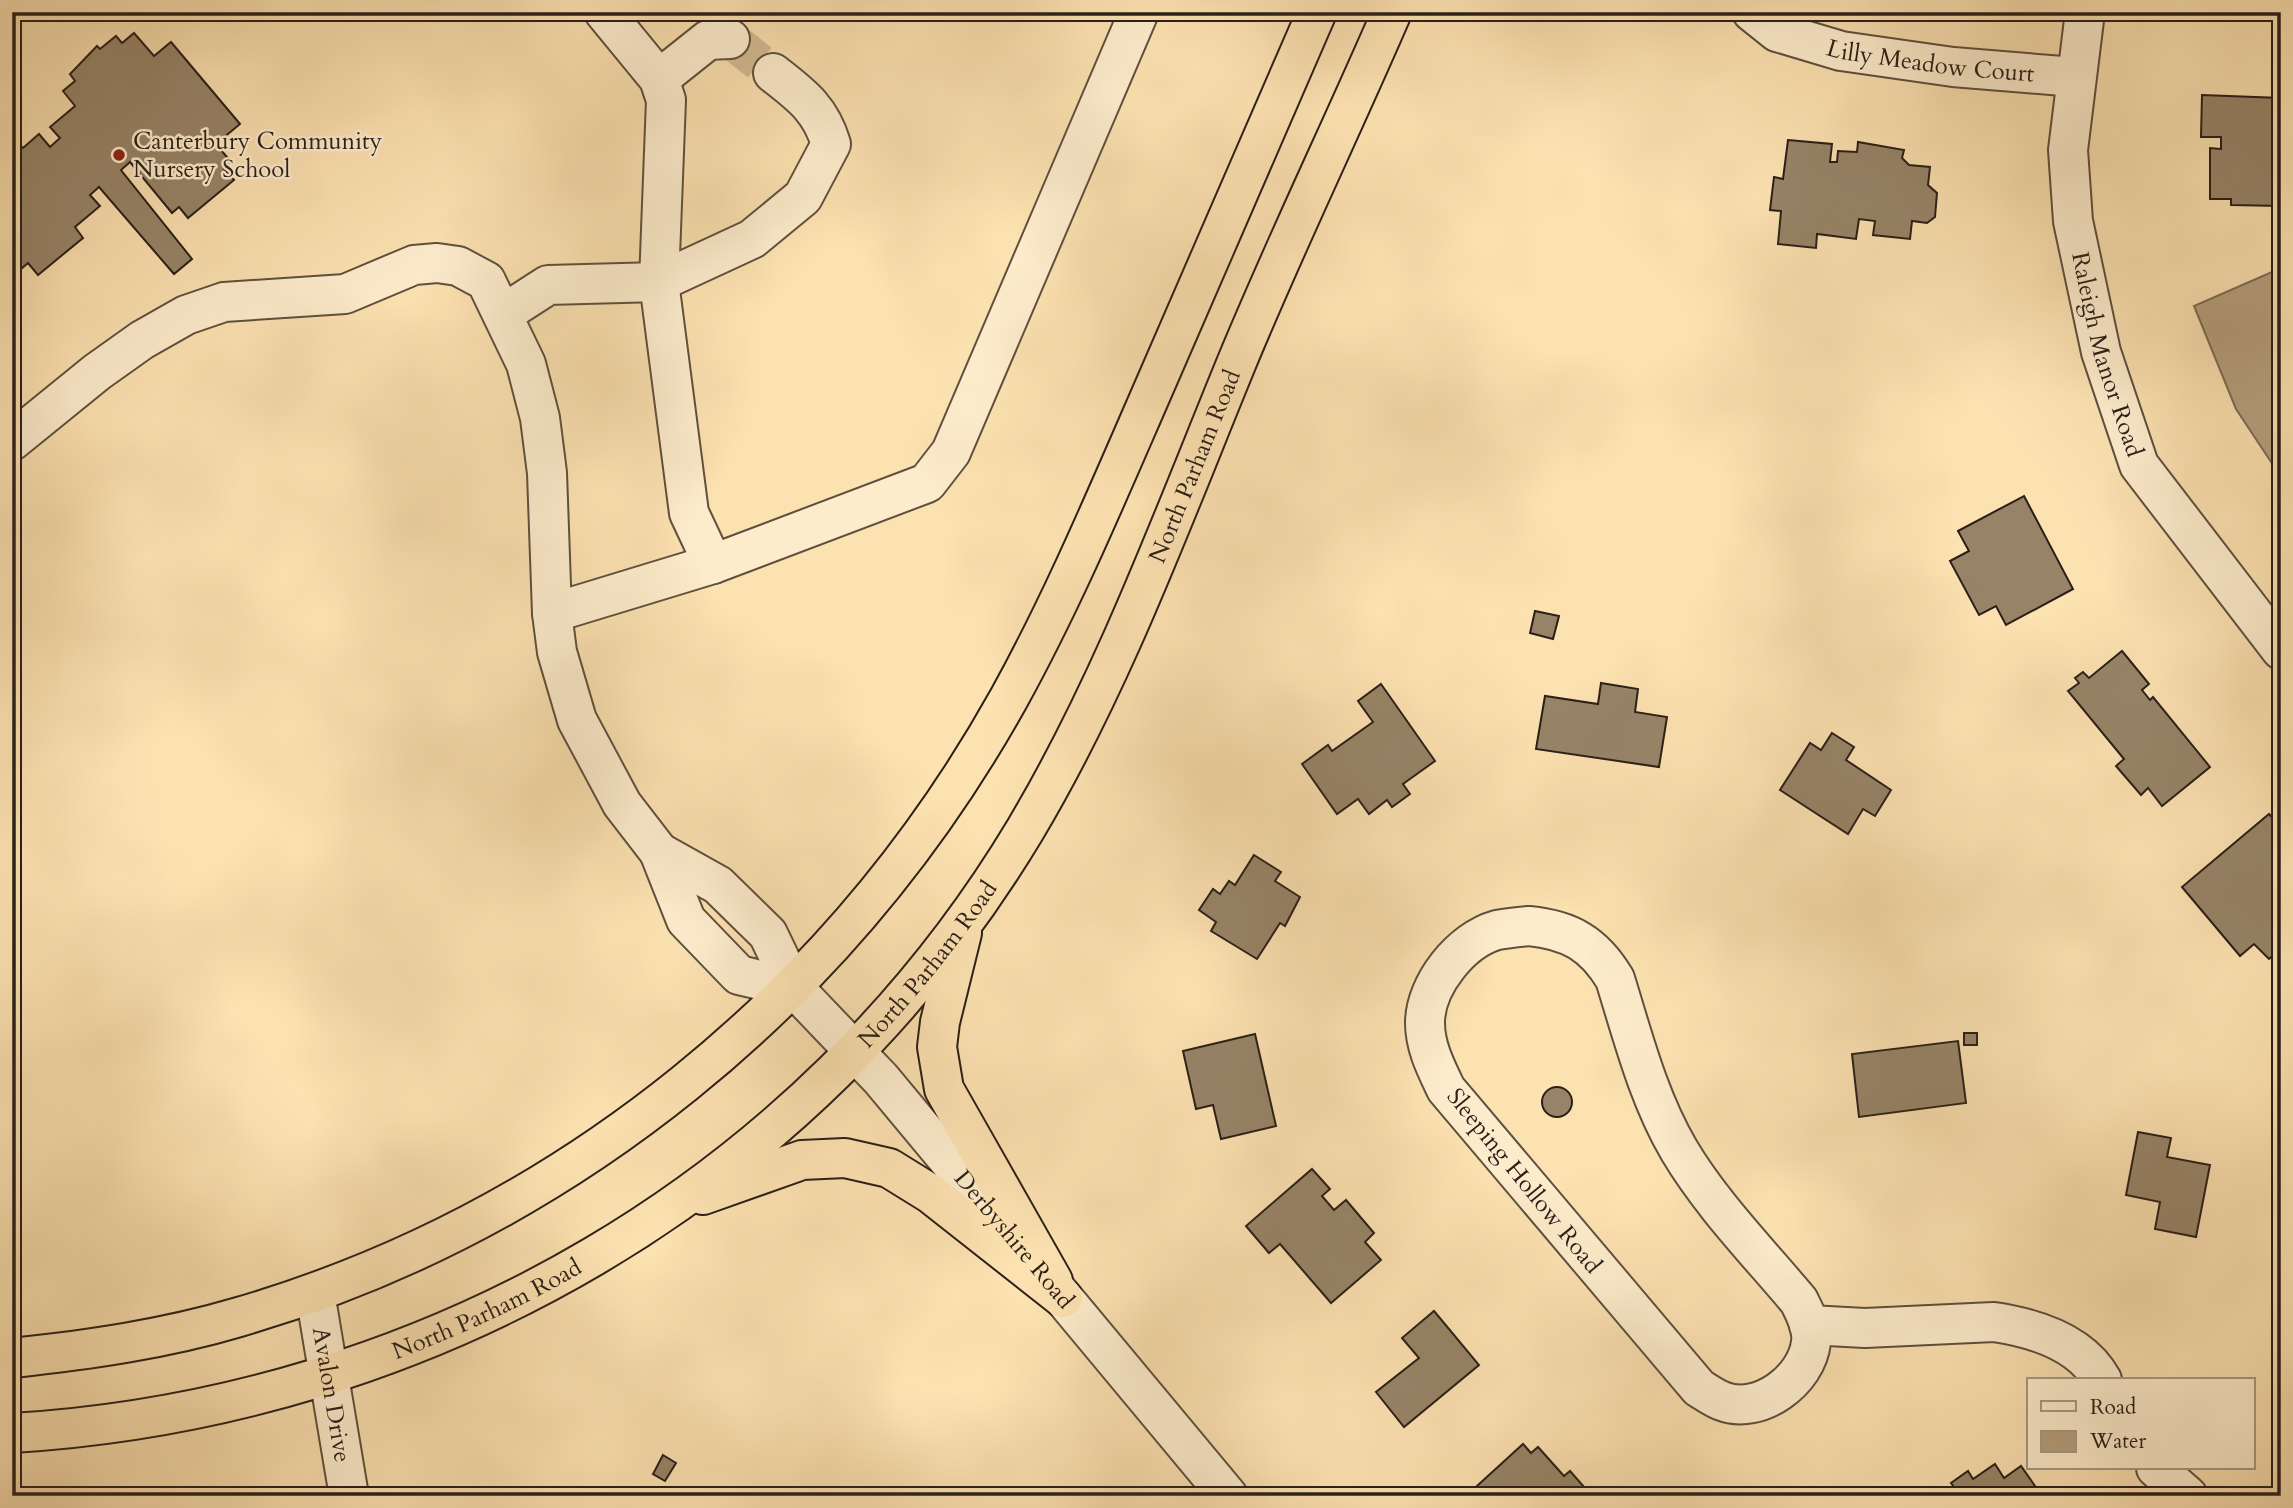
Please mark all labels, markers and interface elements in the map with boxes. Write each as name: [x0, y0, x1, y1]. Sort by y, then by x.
street label: Lilly Meadow Court: [1823, 31, 2036, 90]
place label: Canterbury Community Nursery School: [133, 125, 383, 186]
marker: Canterbury Community Nursery School: [111, 147, 127, 163]
street label: Raleigh Manor Road: [2064, 249, 2152, 461]
street label: North Parham Road: [1140, 364, 1249, 568]
street label: North Parham Road: [850, 874, 1005, 1055]
street label: Sleeping Hollow Road: [1439, 1081, 1609, 1281]
street label: Derbyshire Road: [947, 1163, 1082, 1316]
street label: North Parham Road: [387, 1250, 588, 1368]
street label: Avalon Drive: [304, 1324, 360, 1465]
legend: [2027, 1378, 2254, 1470]
text: Road: [2090, 1393, 2136, 1422]
text: Water: [2089, 1427, 2146, 1456]

